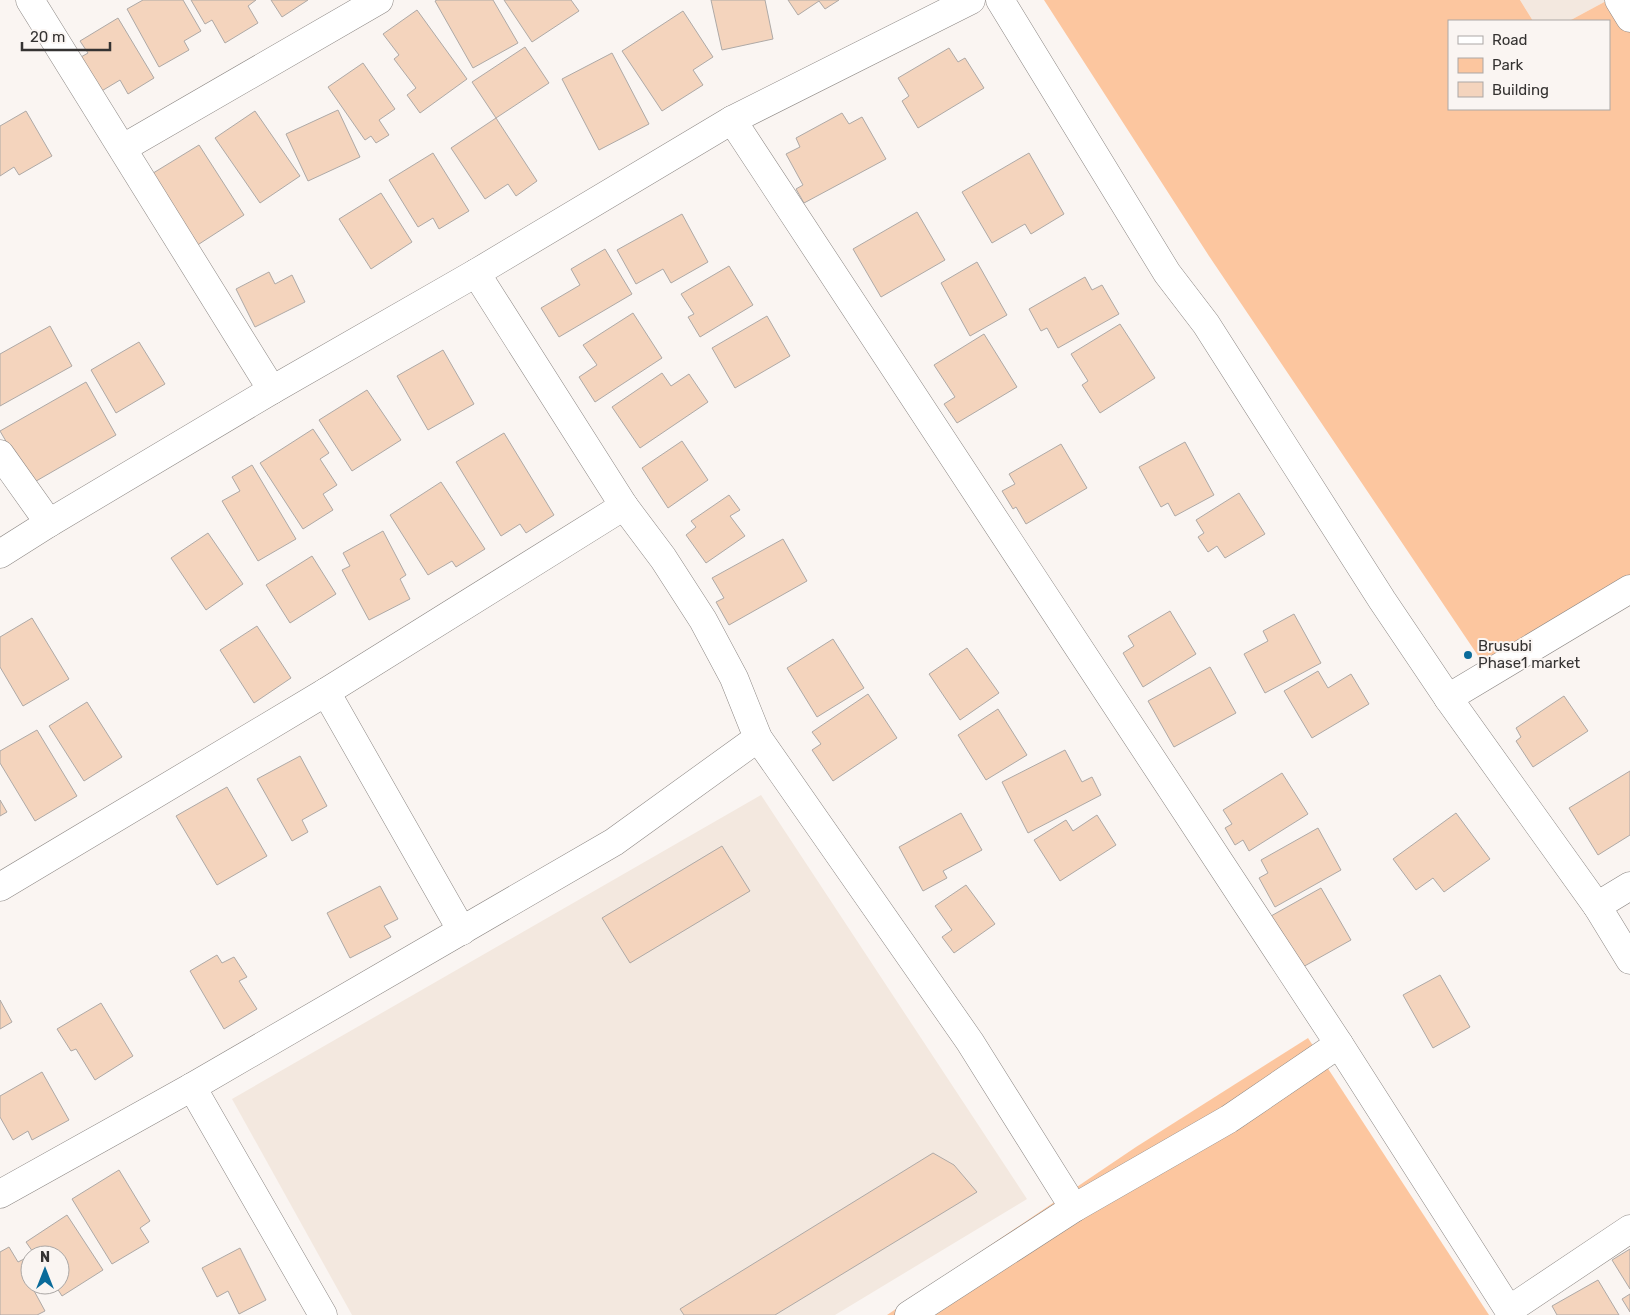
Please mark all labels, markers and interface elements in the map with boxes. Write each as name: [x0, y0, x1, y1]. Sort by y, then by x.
scale bar: [22, 20, 110, 52]
legend: [1448, 20, 1610, 110]
text: 20 m: [30, 28, 65, 46]
text: Road: [1492, 31, 1528, 49]
text: Park: [1492, 56, 1523, 74]
text: Building: [1492, 81, 1549, 99]
place label: Brusubi Phase1 market: [1478, 637, 1580, 672]
marker: Brusubi Phase1 market: [1462, 649, 1474, 661]
north arrow: [20, 1245, 70, 1295]
text: N: [40, 1249, 50, 1266]

